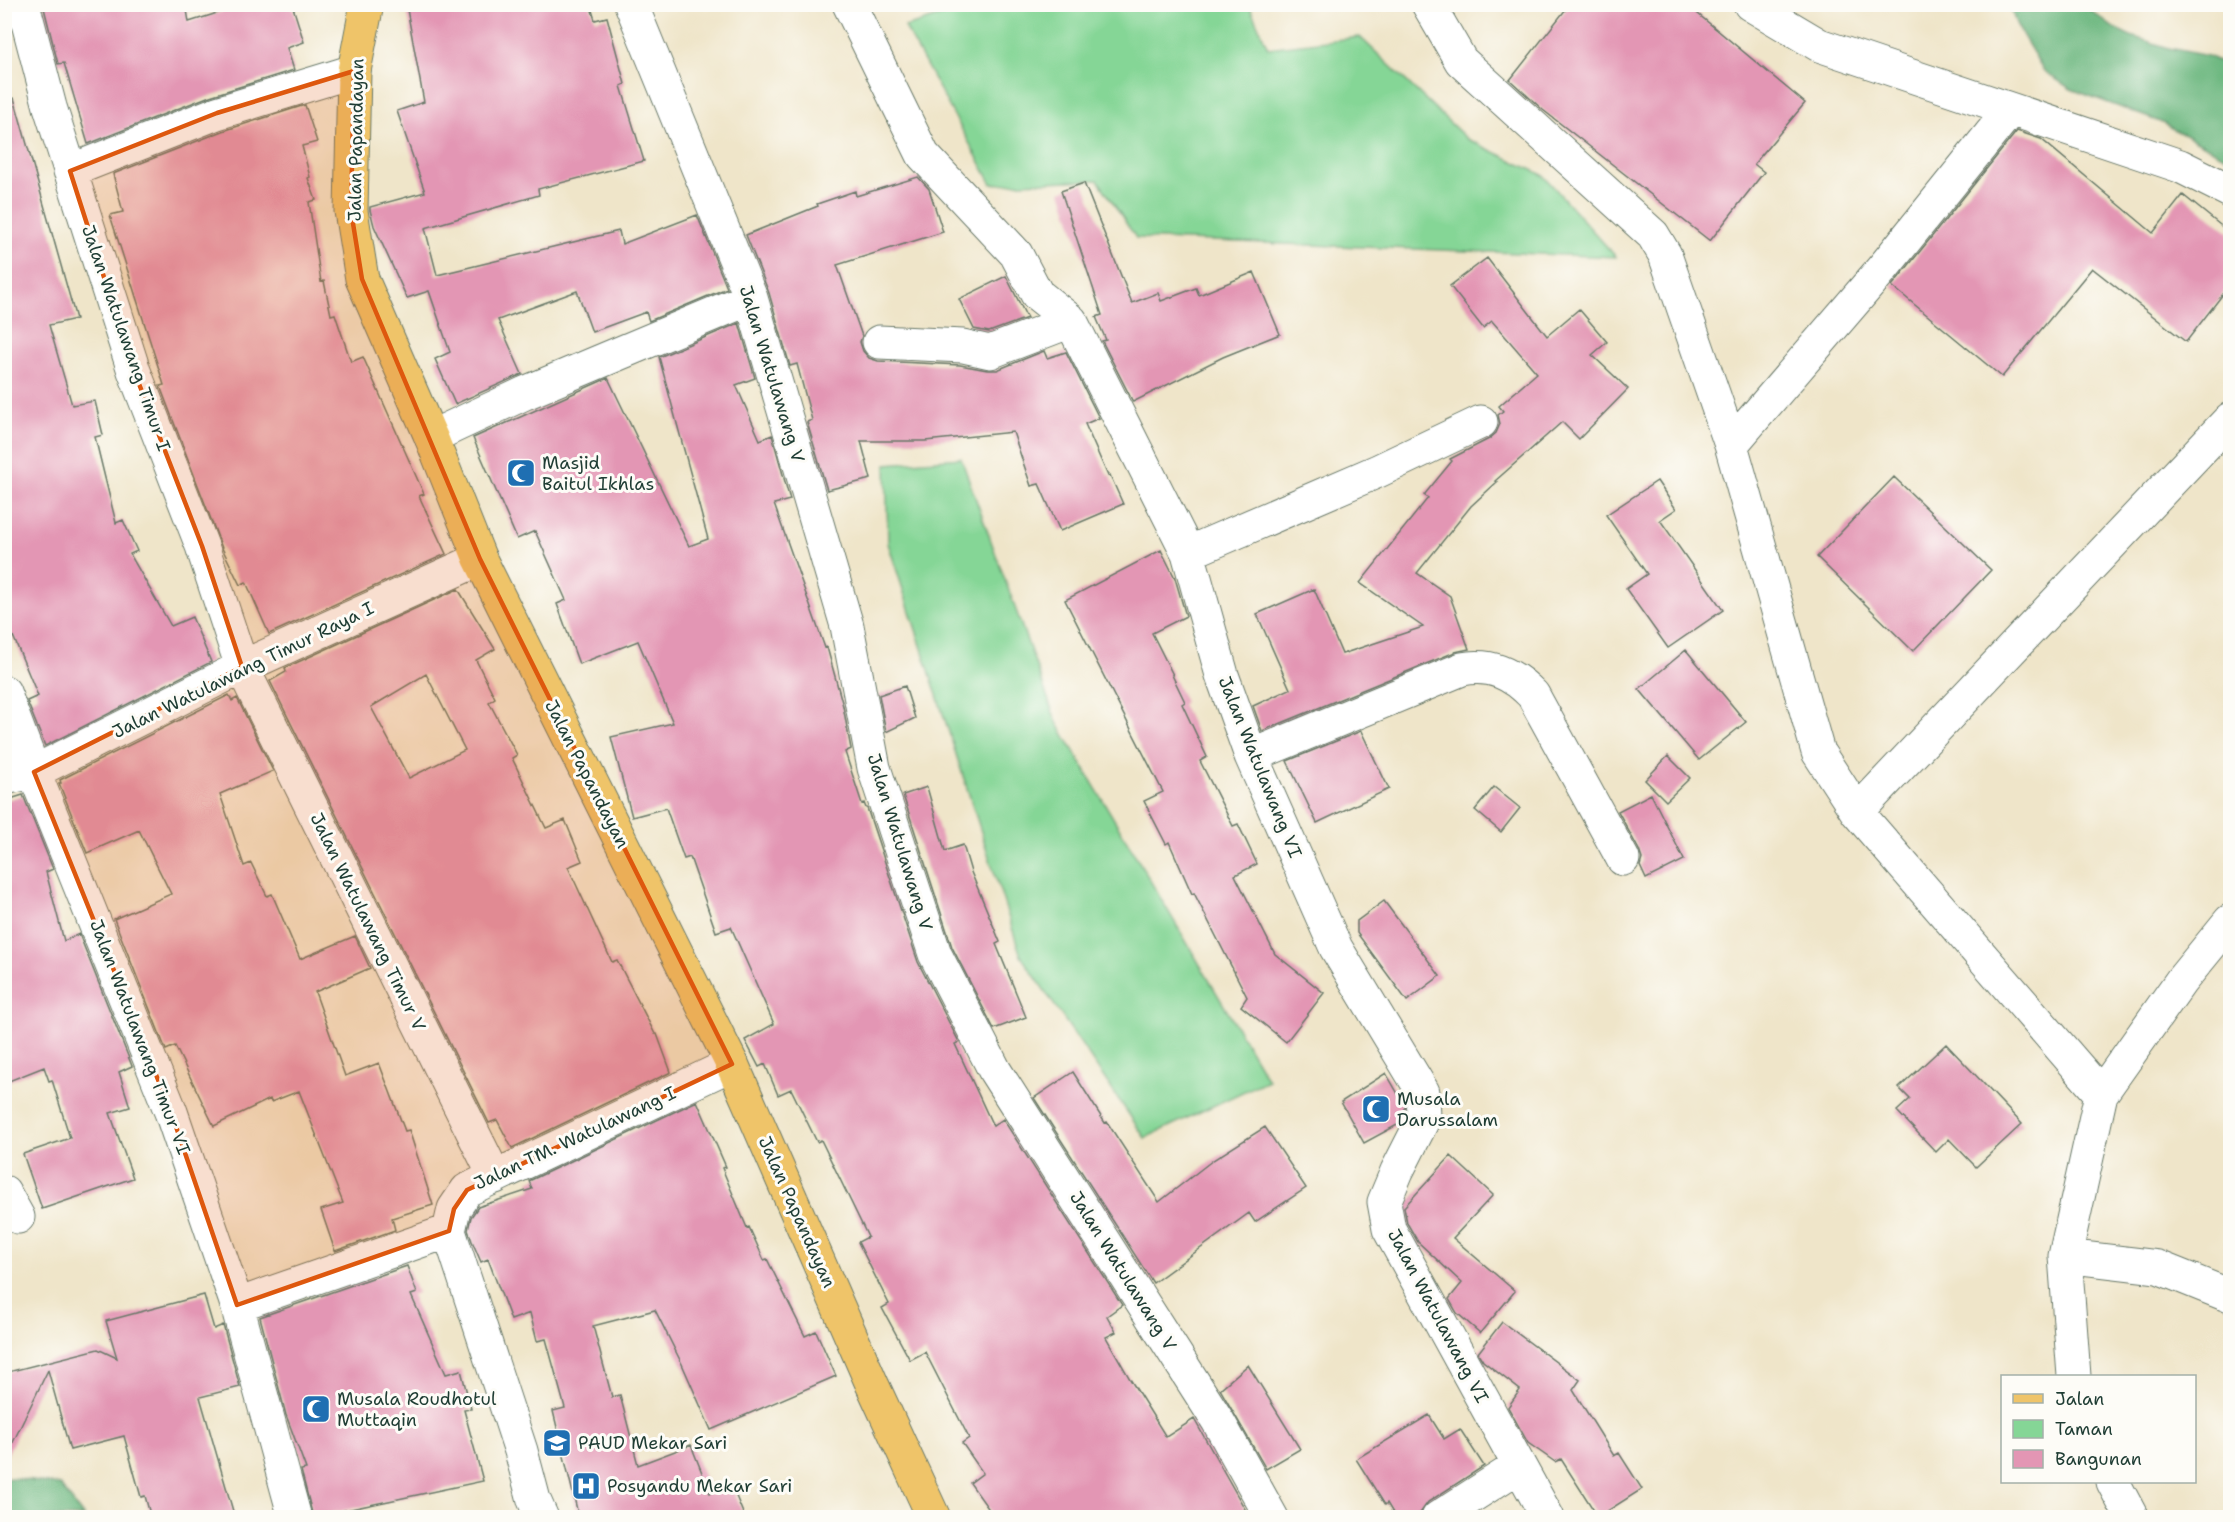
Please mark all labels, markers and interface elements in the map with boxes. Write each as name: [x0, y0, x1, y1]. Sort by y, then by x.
street label: Jalan Papandayan: [343, 58, 369, 222]
street label: Jalan Watulawang Timur I: [76, 222, 176, 454]
street label: Jalan Watulawang V: [734, 283, 810, 465]
place label: Masjid Baitul Ikhlas: [542, 451, 654, 496]
mosque icon: Masjid Baitul Ikhlas: [505, 457, 537, 489]
street label: Jalan Watulawang Timur Raya I: [108, 596, 378, 744]
street label: Jalan Watulawang VI: [1213, 673, 1307, 861]
street label: Jalan Papandayan: [539, 696, 635, 852]
street label: Jalan Watulawang V: [862, 751, 938, 933]
street label: Jalan Watulawang Timur V: [305, 809, 431, 1035]
street label: Jalan Watulawang Timur VI: [84, 916, 196, 1158]
street label: Jalan TM. Watulawang I: [470, 1081, 680, 1195]
place label: Musala Darussalam: [1397, 1087, 1498, 1132]
mosque icon: Musala Darussalam: [1360, 1093, 1392, 1125]
street label: Jalan Papandayan: [753, 1133, 841, 1291]
street label: Jalan Watulawang V: [1064, 1187, 1182, 1355]
street label: Jalan Watulawang VI: [1382, 1225, 1494, 1407]
legend: [2001, 1375, 2196, 1483]
place label: Musala Roudhotul Muttaqin: [337, 1387, 497, 1432]
text: Jalan: [2055, 1387, 2104, 1411]
mosque icon: Musala Roudhotul Muttaqin: [300, 1393, 332, 1425]
text: Taman: [2055, 1417, 2113, 1441]
school or university icon: PAUD Mekar Sari: [541, 1427, 573, 1459]
place label: PAUD Mekar Sari: [578, 1431, 727, 1455]
text: Bangunan: [2055, 1447, 2142, 1471]
hospital icon: Posyandu Mekar Sari: [570, 1470, 602, 1502]
place label: Posyandu Mekar Sari: [607, 1474, 792, 1498]

